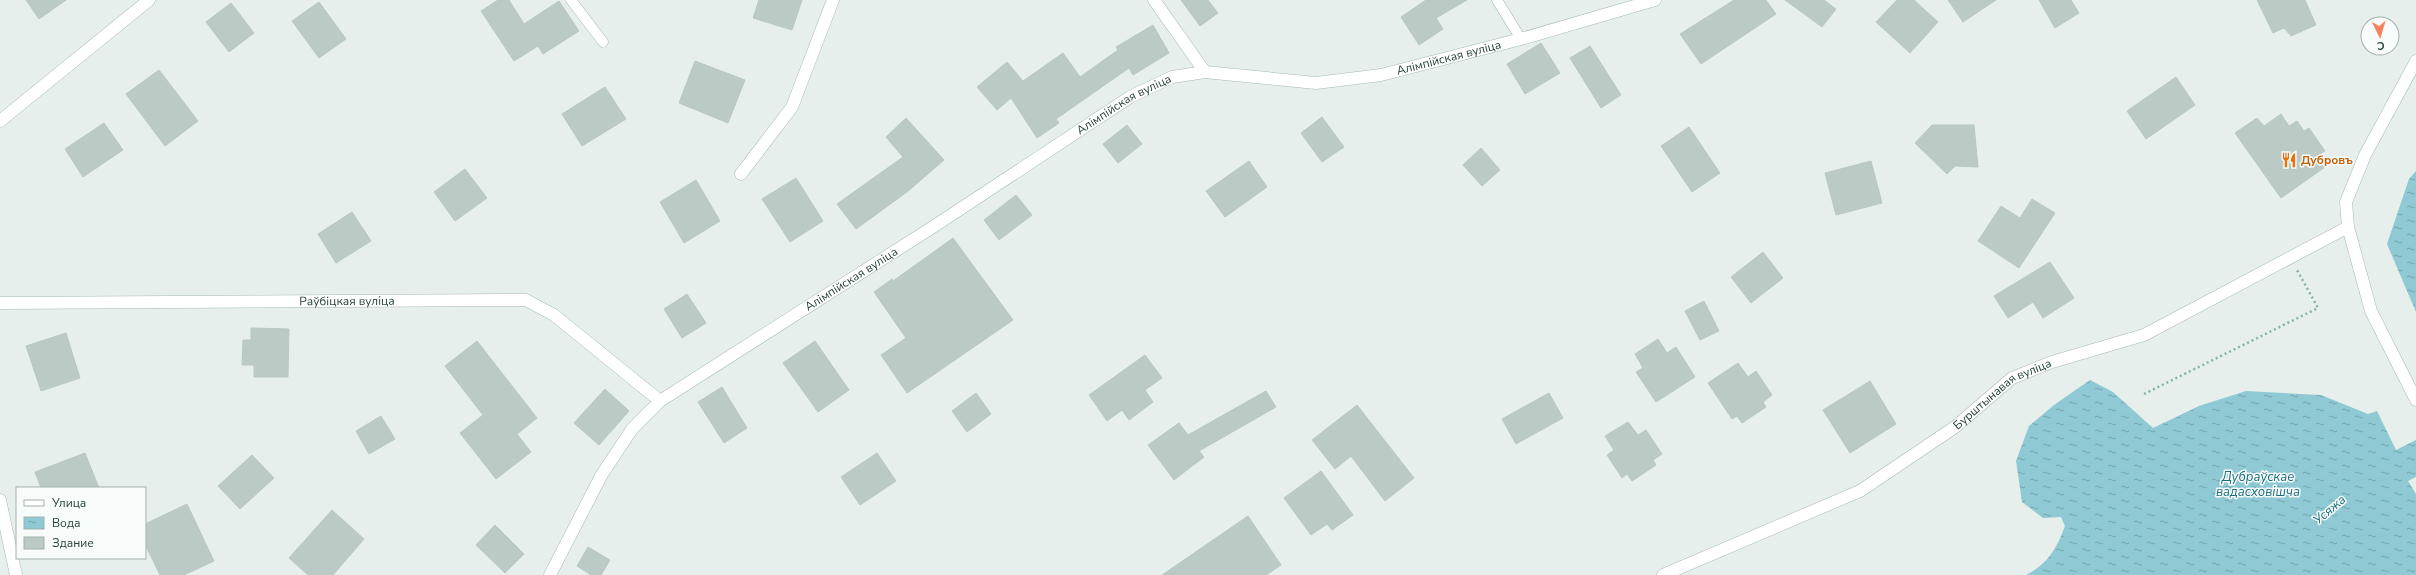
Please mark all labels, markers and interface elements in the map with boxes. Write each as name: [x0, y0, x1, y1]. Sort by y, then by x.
north arrow: [2360, 16, 2400, 56]
street label: Алімпійская вуліца: [1395, 36, 1503, 79]
text: С: [2376, 38, 2385, 53]
street label: Алімпійская вуліца: [1073, 71, 1174, 138]
restaurant icon: Дубровъ: [2280, 151, 2298, 169]
place label: Дубровъ: [2301, 152, 2353, 168]
street label: Алімпійская вуліца: [802, 243, 901, 315]
street label: Раўбіцкая вуліца: [299, 293, 395, 309]
street label: Бурштынавая вуліца: [1950, 355, 2054, 433]
water label: Дубраўскае вадасховішча: [2216, 468, 2300, 501]
legend: [16, 487, 146, 559]
water label: Усяжа: [2309, 491, 2350, 529]
text: Улица: [51, 495, 86, 511]
text: Вода: [52, 515, 80, 531]
text: Здание: [52, 535, 94, 551]

